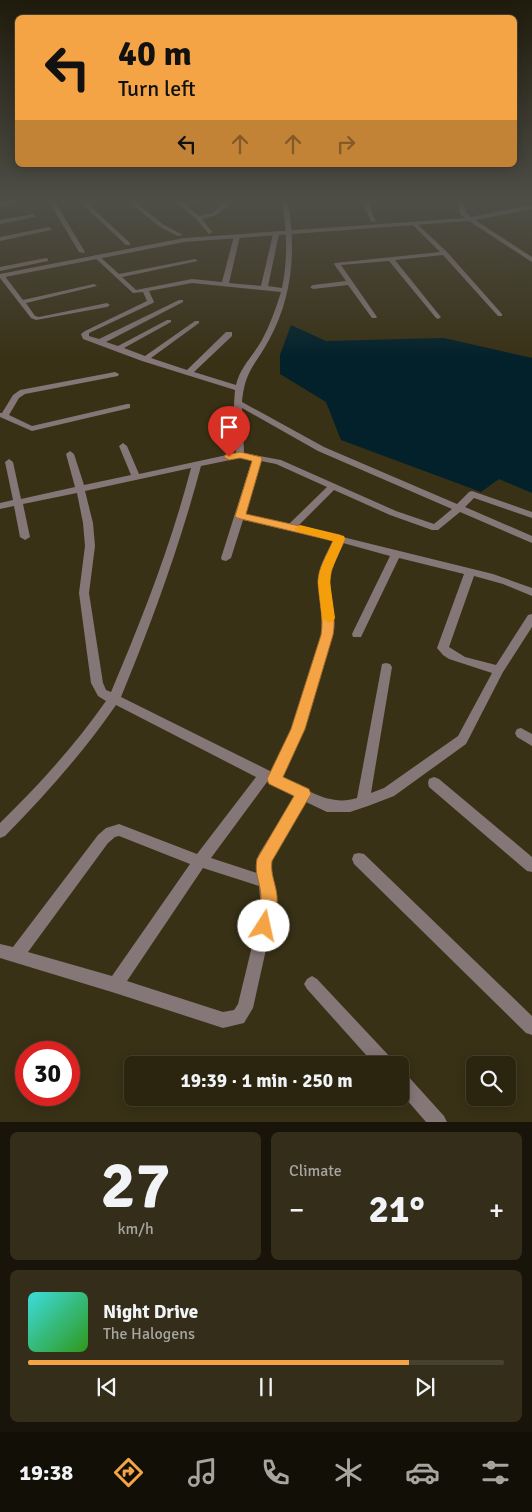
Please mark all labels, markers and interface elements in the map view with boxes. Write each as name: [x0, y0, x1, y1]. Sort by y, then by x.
text: 40 m: [118, 32, 192, 75]
icon: left: [35, 35, 100, 100]
text: Turn left: [118, 75, 196, 102]
icon: left: [173, 130, 201, 158]
icon: ahead: [226, 130, 254, 158]
icon: ahead: [279, 130, 307, 158]
icon: right: [332, 130, 360, 158]
pin: [208, 406, 250, 457]
icon: arrive: [215, 413, 243, 441]
position arrow: [237, 899, 289, 951]
speed limit sign: 30: [15, 1041, 80, 1106]
map controls: [466, 1056, 516, 1106]
button: search: [466, 1056, 516, 1106]
text: 19:39 · 1 min · 250 m: [180, 1069, 353, 1093]
text: 27: [100, 1146, 171, 1226]
text: Climate: [289, 1161, 342, 1181]
text: 21°: [368, 1186, 425, 1233]
text: −: [289, 1193, 304, 1227]
text: +: [489, 1193, 504, 1227]
text: km/h: [117, 1219, 154, 1239]
text: Night Drive: [103, 1300, 198, 1324]
text: The Halogens: [103, 1324, 195, 1344]
icon: previous: [93, 1373, 121, 1401]
icon: pause: [252, 1373, 280, 1401]
icon: next: [411, 1373, 439, 1401]
icon: directions: [111, 1455, 146, 1490]
icon: music: [185, 1455, 220, 1490]
icon: phone: [258, 1455, 293, 1490]
icon: climate: [331, 1455, 366, 1490]
icon: car: [405, 1455, 440, 1490]
icon: filters: [478, 1455, 513, 1490]
text: 19:38: [19, 1459, 73, 1486]

